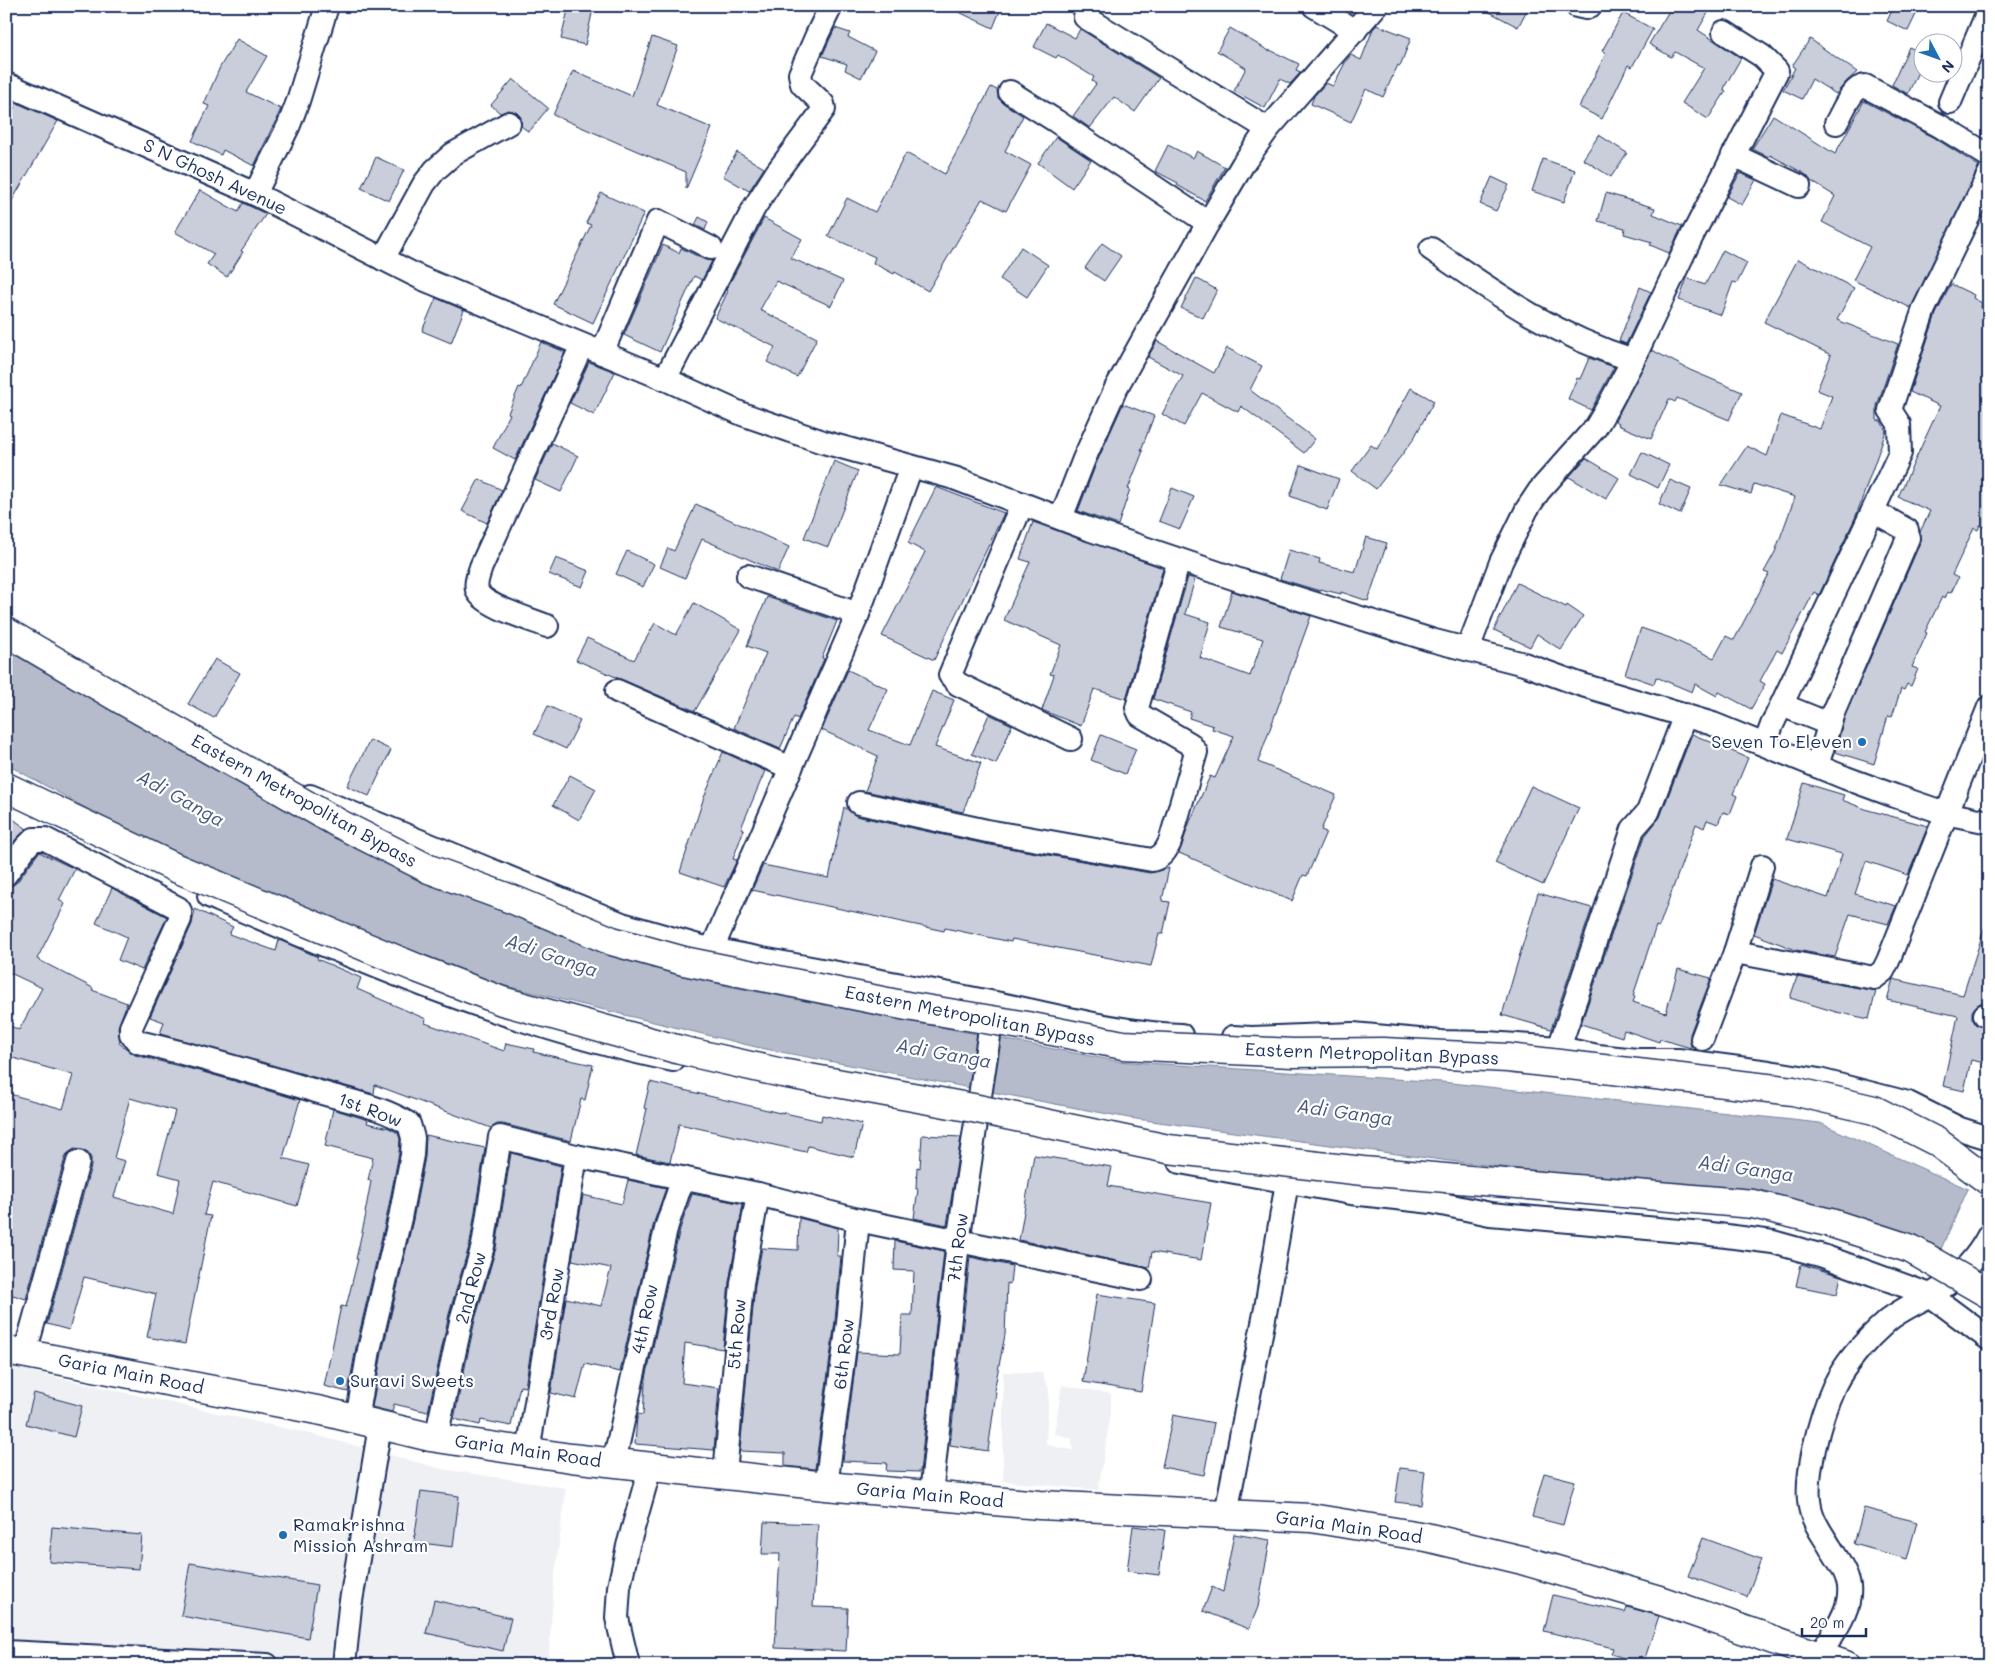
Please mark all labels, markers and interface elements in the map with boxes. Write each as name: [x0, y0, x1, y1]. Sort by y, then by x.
north arrow: [1912, 32, 1962, 82]
text: N: [1938, 57, 1959, 77]
street label: S N Ghosh Avenue: [140, 132, 291, 220]
street label: Eastern Metropolitan Bypass: [187, 728, 422, 872]
place label: Seven To Eleven: [1711, 729, 1852, 753]
marker: Seven To Eleven: [1856, 736, 1868, 748]
water label: Adi Ganga: [133, 763, 229, 832]
water label: Adi Ganga: [503, 927, 602, 982]
street label: Eastern Metropolitan Bypass: [843, 979, 1097, 1051]
water label: Adi Ganga: [894, 1032, 994, 1073]
street label: Eastern Metropolitan Bypass: [1245, 1037, 1500, 1069]
street label: 1st Row: [335, 1086, 406, 1132]
water label: Adi Ganga: [1296, 1092, 1395, 1131]
water label: Adi Ganga: [1697, 1148, 1796, 1187]
street label: 7th Row: [941, 1212, 973, 1284]
street label: 2nd Row: [449, 1249, 491, 1326]
street label: 3rd Row: [533, 1266, 569, 1342]
street label: 4th Row: [625, 1282, 663, 1356]
street label: 5th Row: [721, 1298, 751, 1370]
street label: 6th Row: [827, 1317, 859, 1391]
street label: Garia Main Road: [56, 1347, 206, 1399]
place label: Suravi Sweets: [350, 1368, 474, 1392]
marker: Suravi Sweets: [334, 1375, 346, 1387]
street label: Garia Main Road: [453, 1428, 603, 1472]
street label: Garia Main Road: [855, 1476, 1005, 1512]
street label: Garia Main Road: [1274, 1504, 1424, 1548]
place label: Ramakrishna Mission Ashram: [293, 1512, 428, 1557]
marker: Ramakrishna Mission Ashram: [277, 1529, 289, 1541]
scale bar: [1802, 1606, 1866, 1638]
text: 20 m: [1810, 1612, 1844, 1632]

